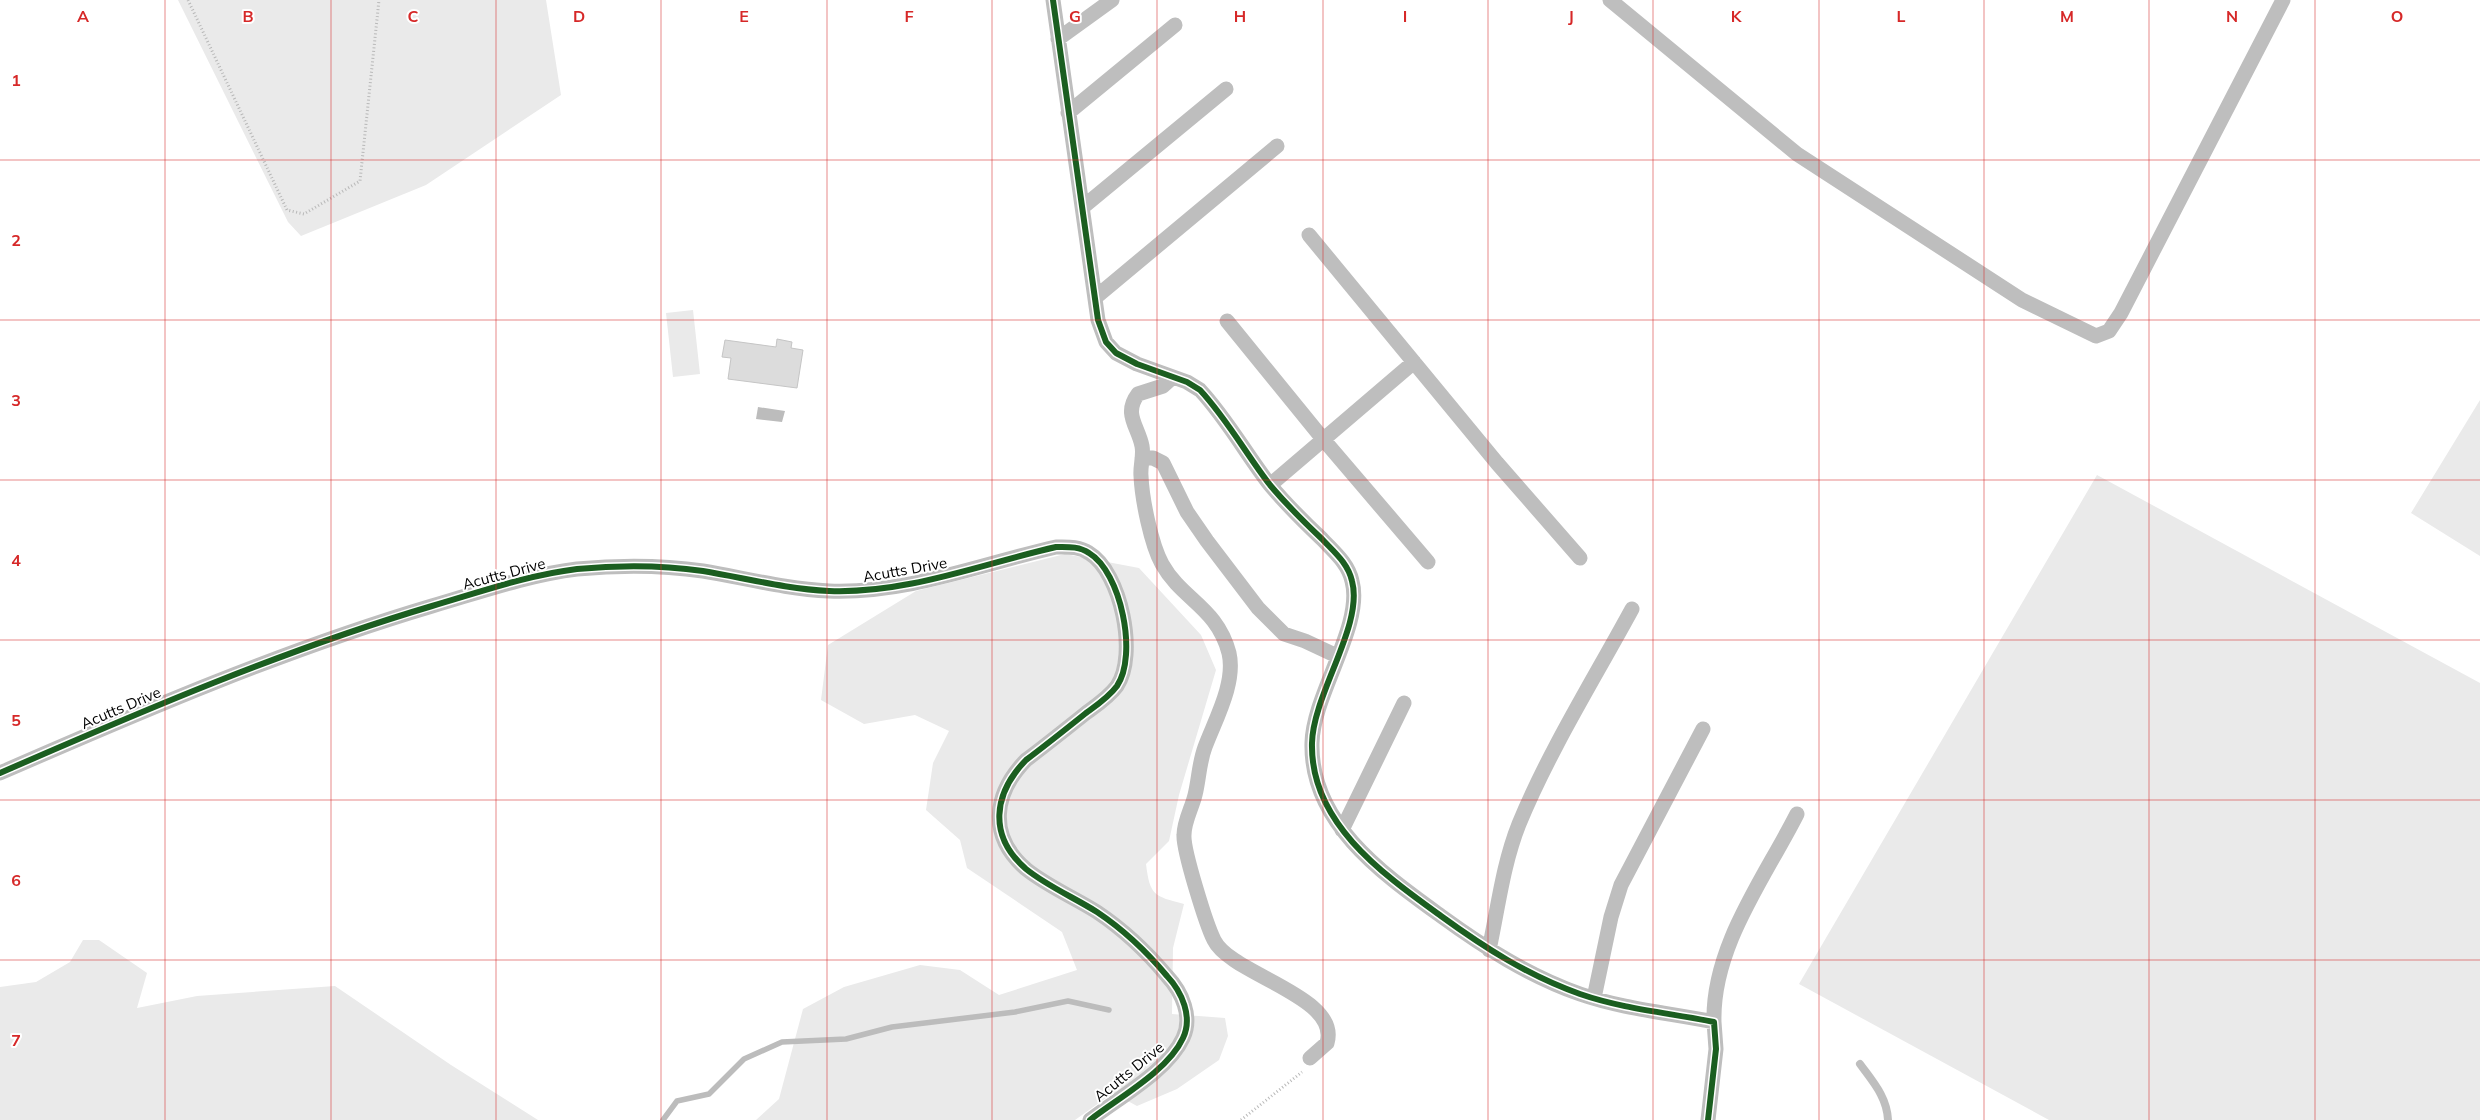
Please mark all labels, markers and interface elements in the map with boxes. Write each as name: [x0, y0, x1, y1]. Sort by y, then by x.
text: A: [77, 6, 89, 26]
text: B: [242, 6, 254, 26]
text: C: [408, 6, 419, 26]
text: D: [573, 6, 585, 26]
text: E: [739, 6, 749, 26]
text: F: [904, 6, 914, 26]
text: G: [1069, 6, 1081, 26]
text: H: [1234, 6, 1246, 26]
text: I: [1403, 6, 1407, 26]
text: J: [1568, 6, 1574, 26]
text: K: [1731, 6, 1743, 26]
text: L: [1897, 6, 1906, 26]
text: M: [2060, 6, 2074, 26]
text: N: [2226, 6, 2238, 26]
text: O: [2391, 6, 2403, 26]
text: 1: [11, 70, 21, 90]
text: 2: [11, 230, 21, 250]
text: 3: [11, 390, 21, 410]
text: 4: [11, 550, 21, 570]
street label: Acutts Drive: [460, 553, 547, 594]
street label: Acutts Drive: [861, 553, 948, 586]
street label: Acutts Drive: [78, 682, 164, 733]
text: 5: [11, 710, 21, 730]
text: 6: [11, 870, 21, 890]
text: 7: [11, 1030, 21, 1050]
street label: Acutts Drive: [1090, 1038, 1168, 1106]

